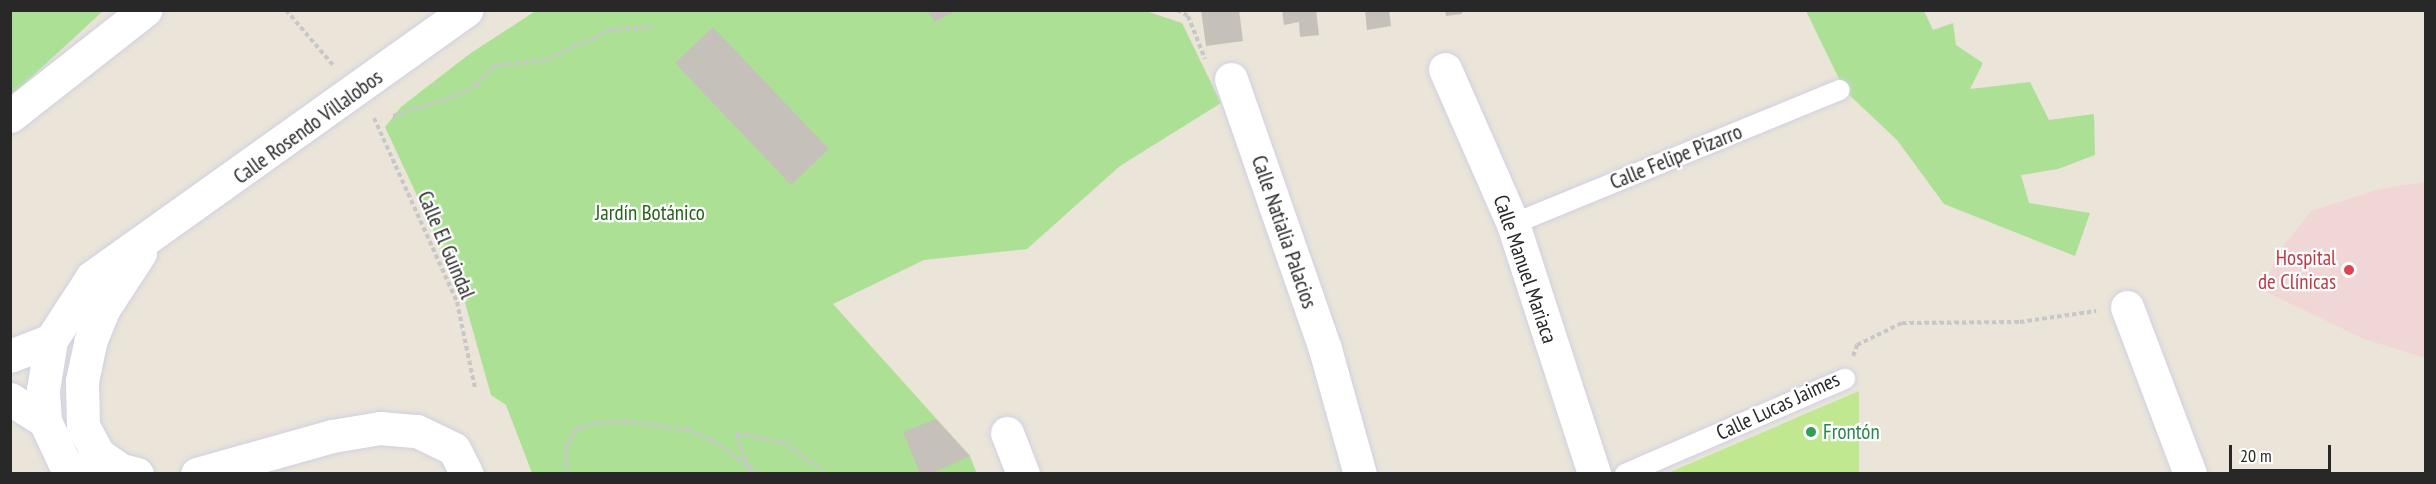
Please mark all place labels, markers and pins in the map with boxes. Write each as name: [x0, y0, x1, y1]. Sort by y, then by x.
place label: Hospital de Clínicas: [2258, 245, 2336, 295]
marker: Hospital de Clínicas: [2340, 261, 2358, 279]
place label: Frontón: [1823, 419, 1880, 445]
marker: Frontón: [1804, 425, 1818, 439]

